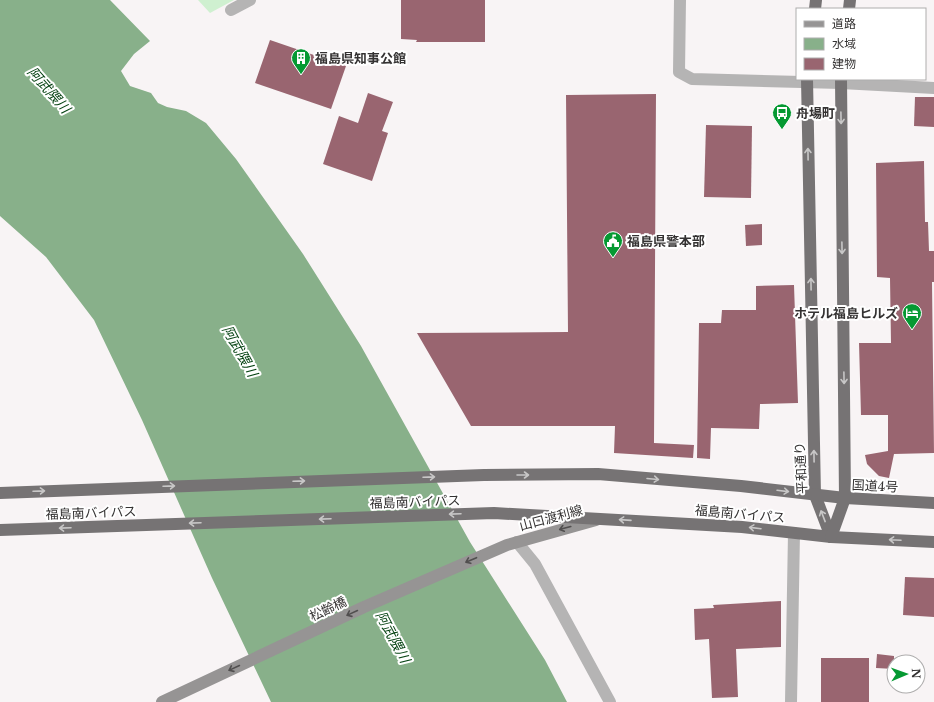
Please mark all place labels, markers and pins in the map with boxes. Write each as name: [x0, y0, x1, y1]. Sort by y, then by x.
building icon: 福島県知事公館: [290, 47, 312, 75]
place label: 福島県知事公館: [315, 50, 406, 67]
bus stop icon: 舟場町: [771, 102, 793, 130]
place label: 舟場町: [796, 105, 835, 122]
public building icon: 福島県警本部: [602, 230, 624, 258]
place label: 福島県警本部: [627, 233, 705, 250]
hotel icon: ホテル福島ヒルズ: [901, 302, 923, 330]
place label: ホテル福島ヒルズ: [794, 305, 898, 322]

